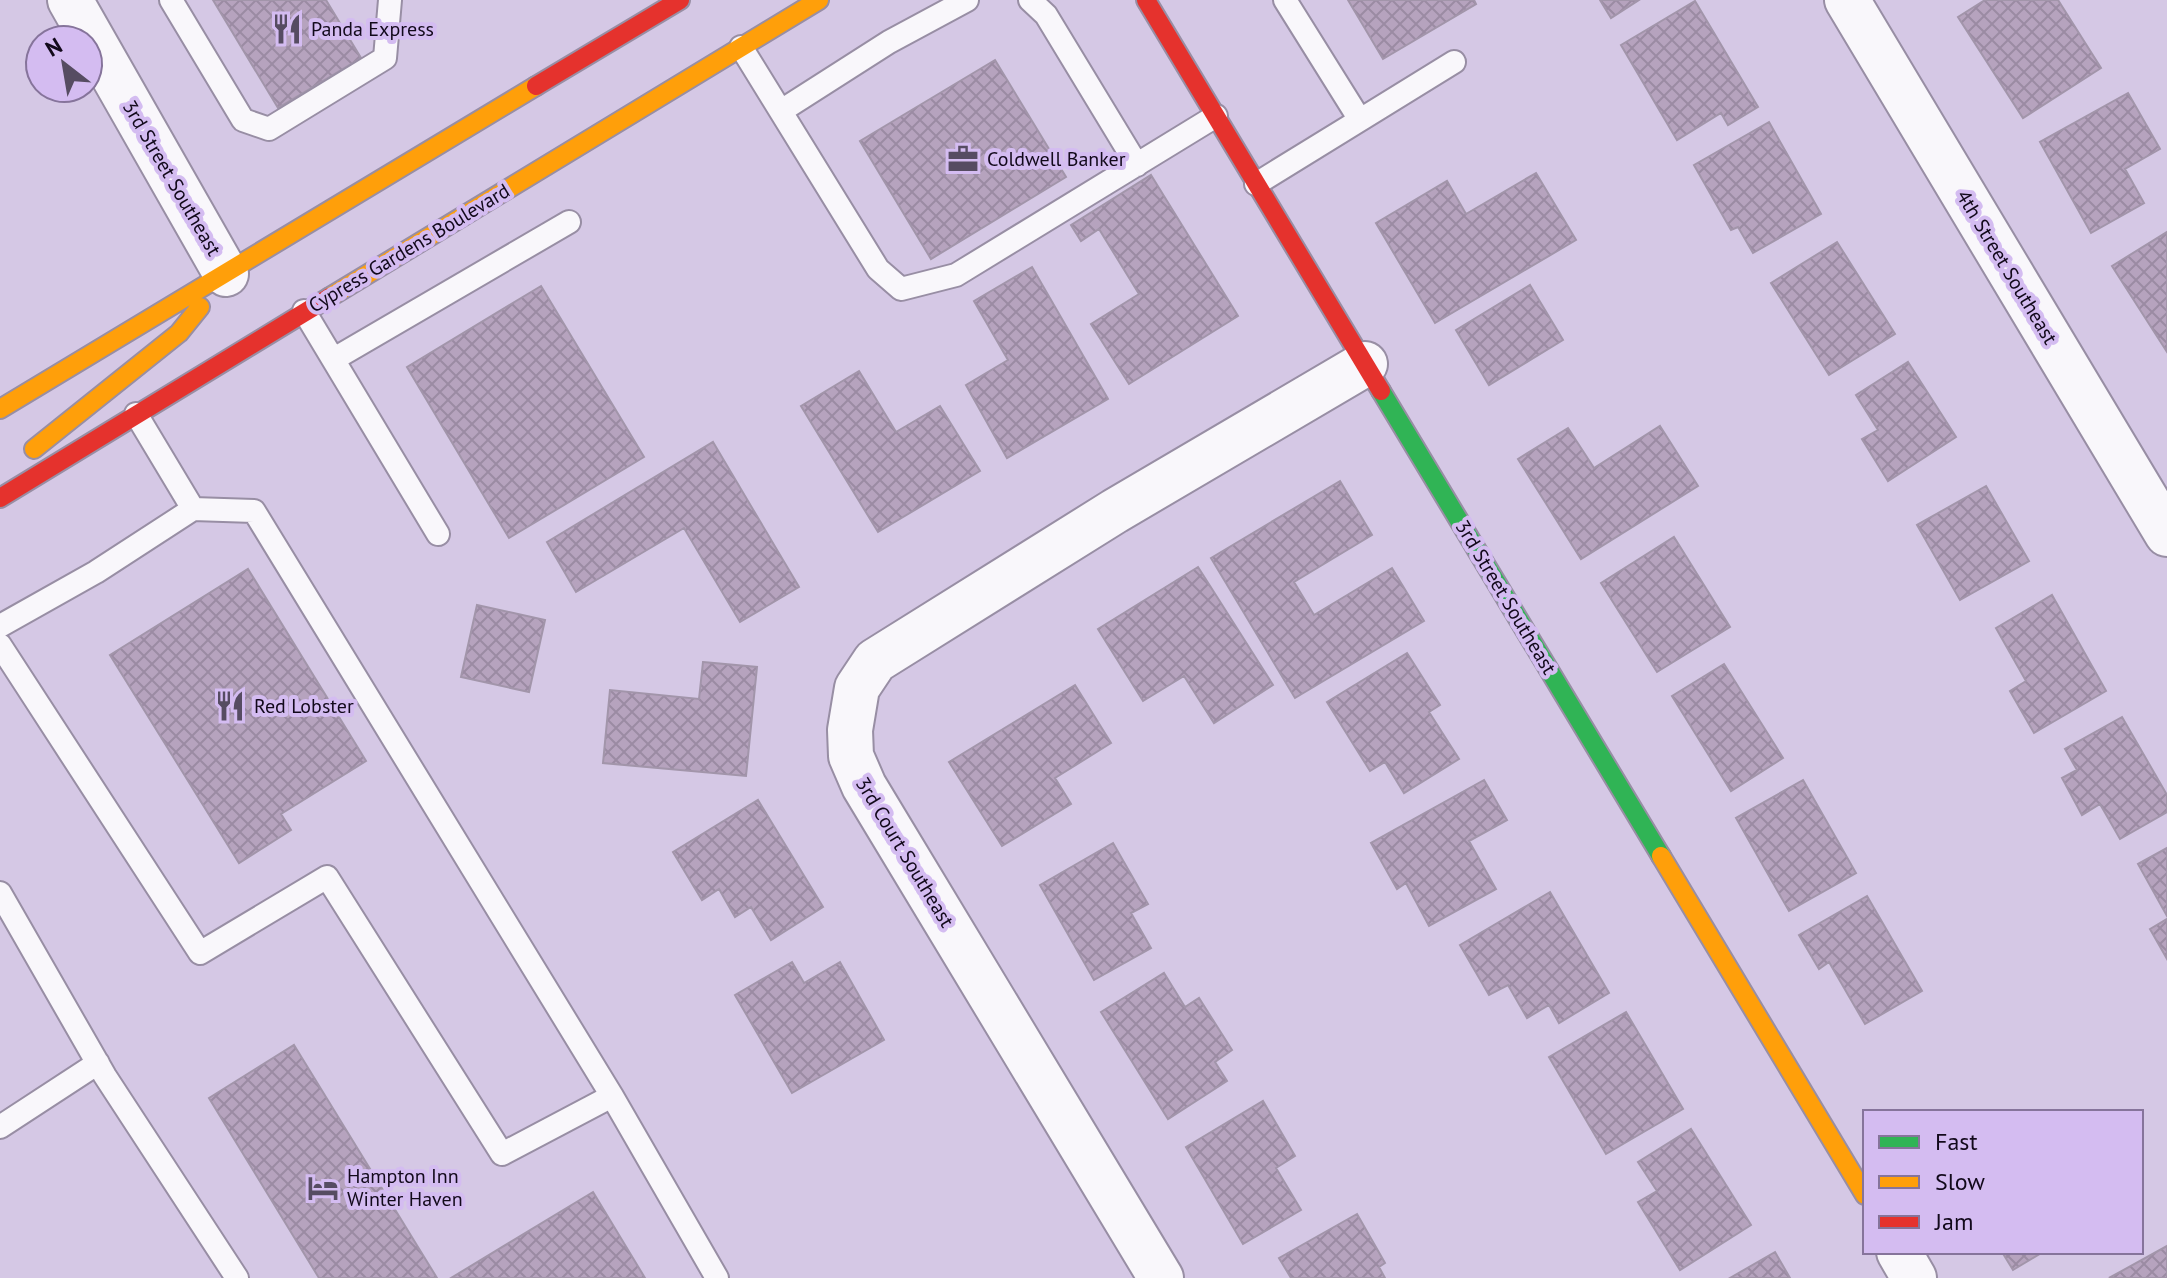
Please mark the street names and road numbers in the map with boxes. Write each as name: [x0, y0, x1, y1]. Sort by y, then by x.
street label: 3rd Street Southeast: [117, 96, 227, 261]
street label: Cypress Gardens Boulevard: [304, 178, 514, 318]
street label: 4th Street Southeast: [1951, 185, 2063, 349]
street label: 3rd Street Southeast: [1450, 515, 1562, 679]
street label: 3rd Court Southeast: [850, 772, 960, 932]

